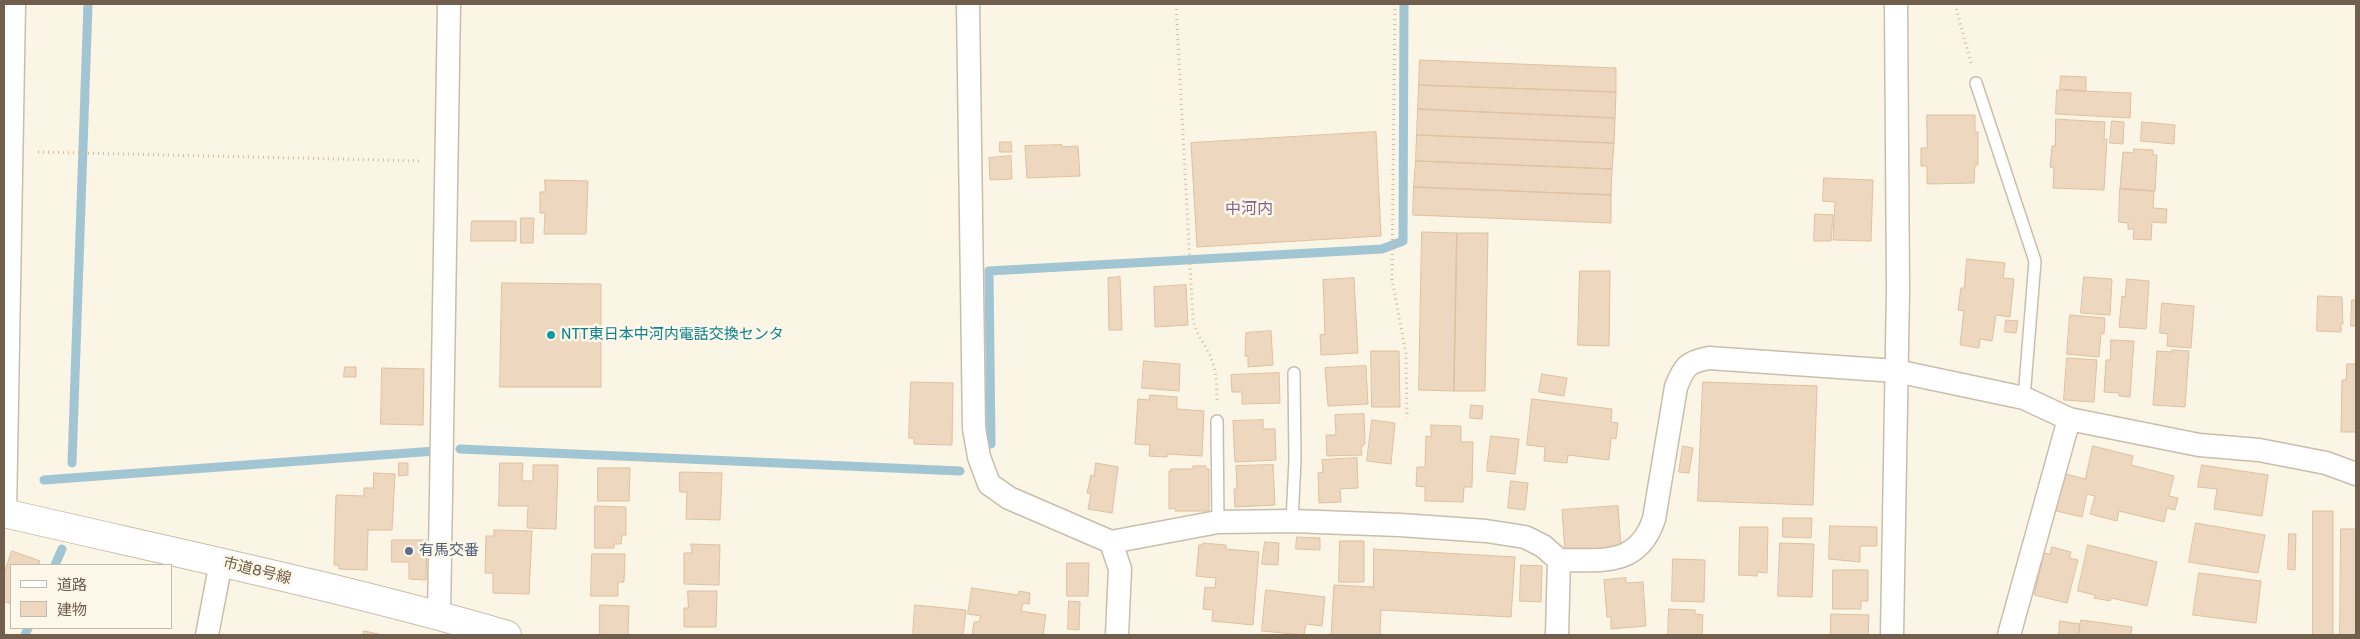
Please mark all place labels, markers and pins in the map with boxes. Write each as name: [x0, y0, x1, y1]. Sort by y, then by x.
place label: NTT東日本中河内電話交換センタ: [561, 326, 784, 344]
marker: NTT東日本中河内電話交換センタ: [545, 329, 557, 341]
place label: 有馬交番: [419, 542, 479, 560]
marker: 有馬交番: [403, 545, 415, 557]

